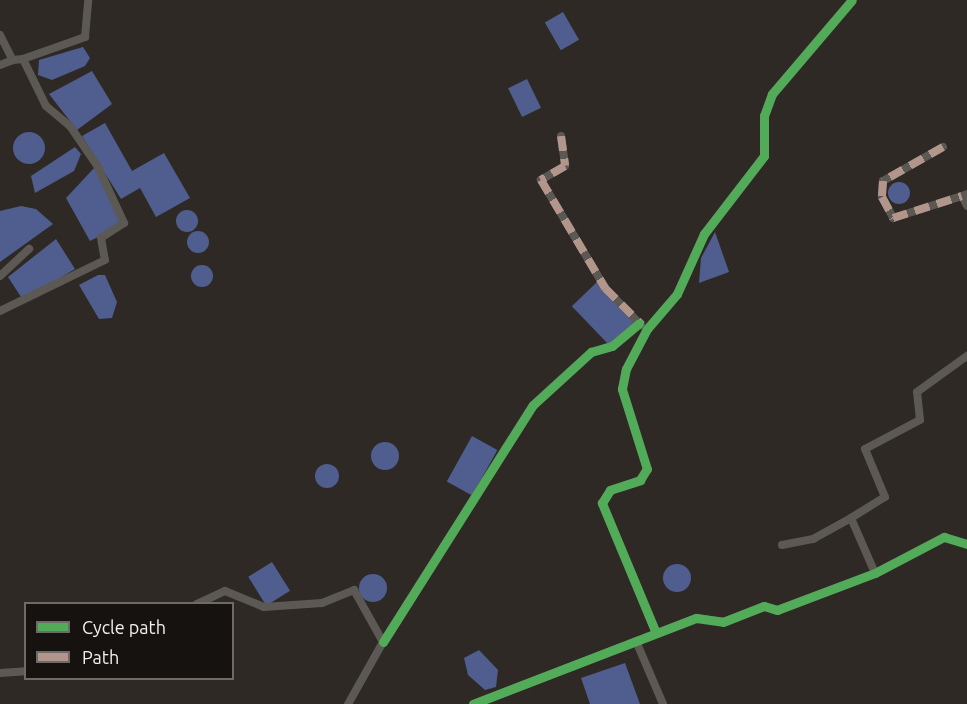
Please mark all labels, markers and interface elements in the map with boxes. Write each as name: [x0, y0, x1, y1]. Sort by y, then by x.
legend: [24, 602, 234, 680]
text: Cycle path: [82, 617, 166, 637]
text: Path: [82, 647, 119, 667]

